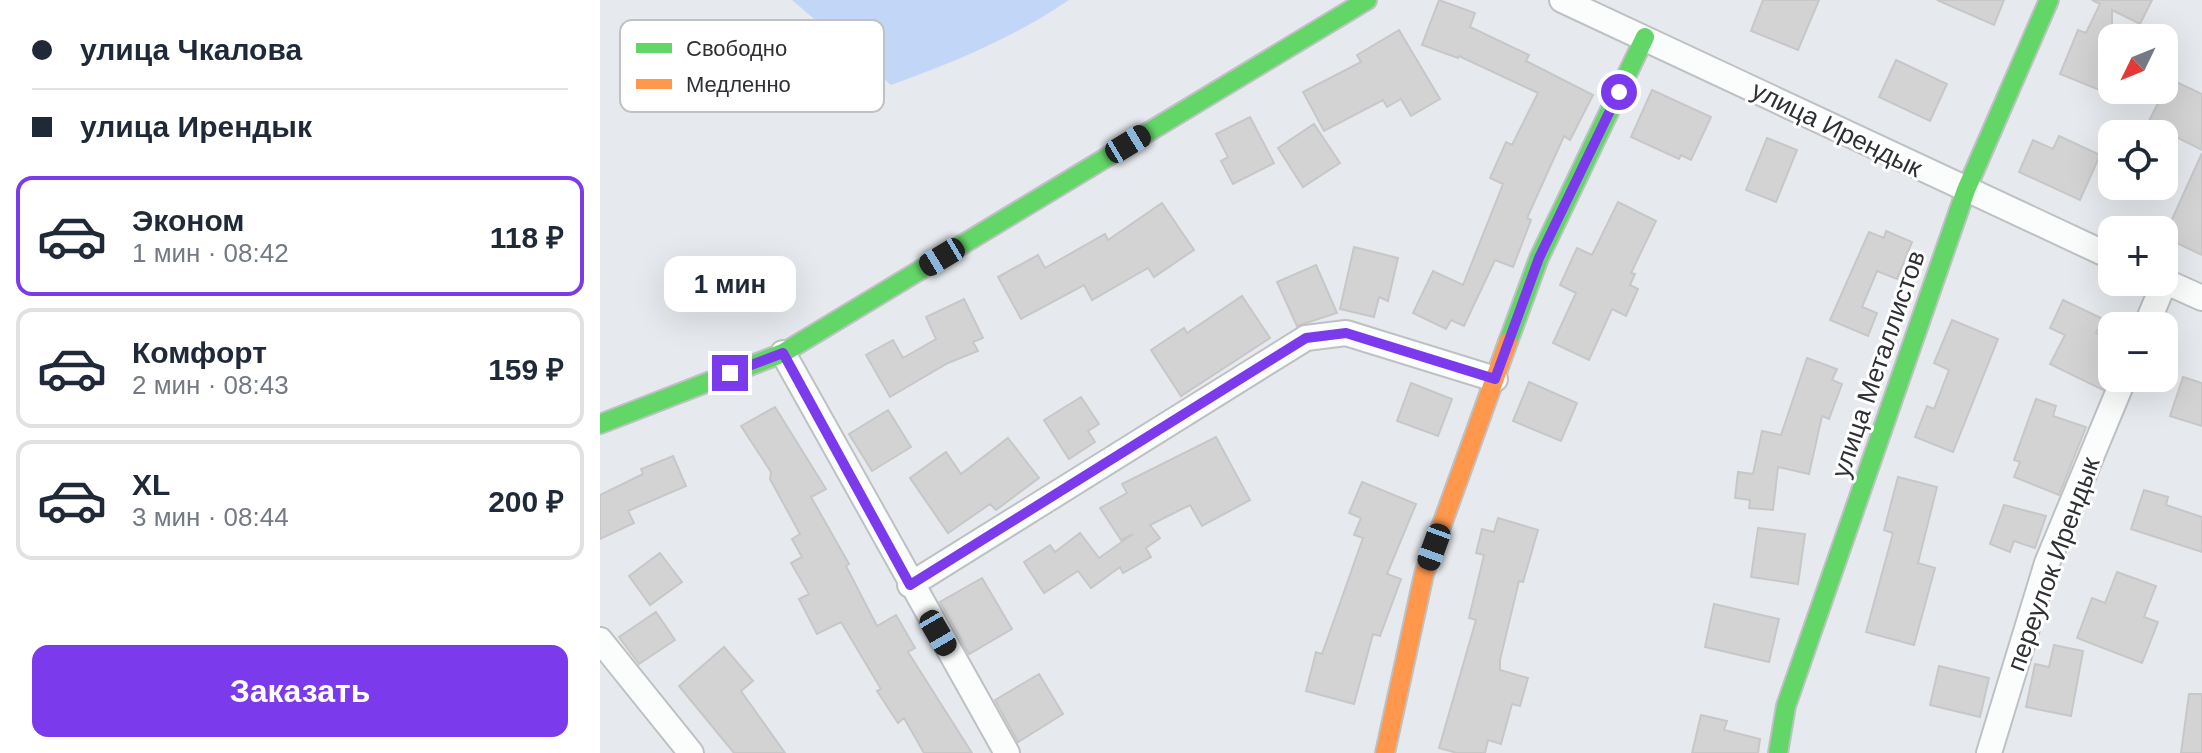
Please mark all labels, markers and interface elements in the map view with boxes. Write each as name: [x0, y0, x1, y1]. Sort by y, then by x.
legend: [620, 20, 884, 112]
north arrow: [2098, 24, 2178, 104]
map controls: [2098, 24, 2178, 392]
text: улица Чкалова: [80, 33, 302, 66]
text: Свободно: [686, 36, 787, 61]
text: Медленно: [686, 72, 791, 97]
route start: [1601, 74, 1637, 110]
street label: улица Ирендык: [1747, 75, 1928, 184]
text: улица Ирендык: [80, 110, 312, 143]
button: locate: [2098, 120, 2178, 200]
car: [1101, 121, 1155, 167]
icon: car: [36, 200, 108, 272]
text: Эконом: [132, 204, 245, 237]
button: +: [2098, 216, 2178, 296]
text: 118 ₽: [490, 221, 564, 254]
car: [915, 234, 969, 280]
text: 1 мин · 08:42: [132, 238, 289, 268]
street label: улица Металлистов: [1825, 247, 1931, 481]
callout: 1 мин: [664, 257, 796, 313]
text: 1 мин: [694, 269, 766, 299]
button: −: [2098, 312, 2178, 392]
icon: car: [36, 332, 108, 404]
text: Комфорт: [132, 336, 267, 369]
text: 159 ₽: [488, 353, 564, 386]
route end: [712, 355, 748, 391]
text: 2 мин · 08:43: [132, 370, 289, 400]
street label: переулок Ирендык: [2000, 452, 2106, 675]
icon: car: [36, 464, 108, 536]
text: XL: [132, 468, 170, 501]
text: 200 ₽: [488, 485, 564, 518]
text: 3 мин · 08:44: [132, 502, 289, 532]
car: [1415, 520, 1453, 574]
car: [916, 606, 960, 660]
button: Заказать: [32, 645, 568, 737]

